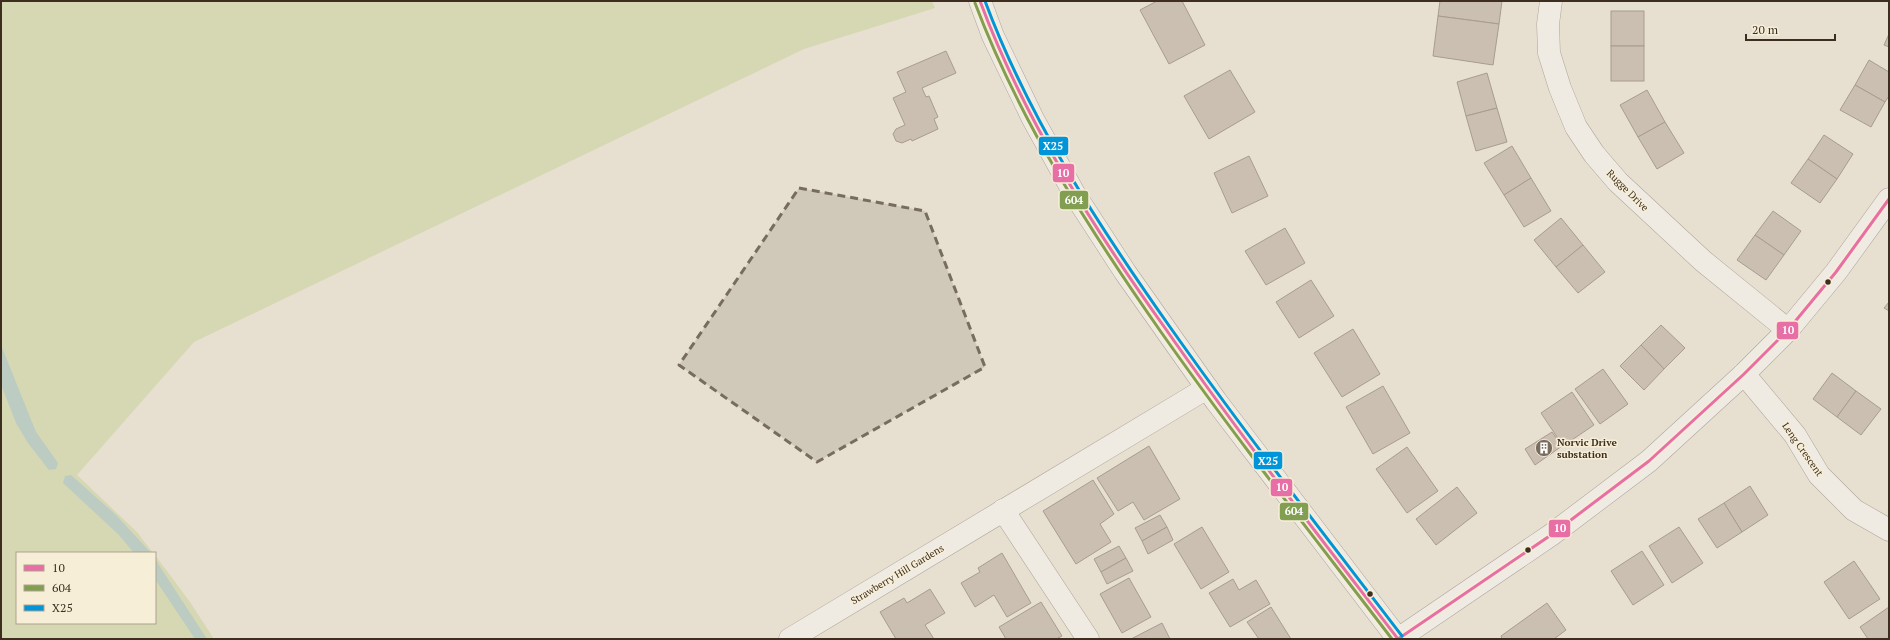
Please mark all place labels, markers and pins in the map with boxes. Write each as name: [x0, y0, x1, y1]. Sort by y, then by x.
unlabelled marker: [1823, 277, 1833, 287]
place label: Norvic Drive substation: [1557, 436, 1617, 461]
building icon: Norvic Drive substation: [1534, 438, 1554, 458]
unlabelled marker: [1523, 545, 1533, 555]
unlabelled marker: [1365, 589, 1375, 599]

